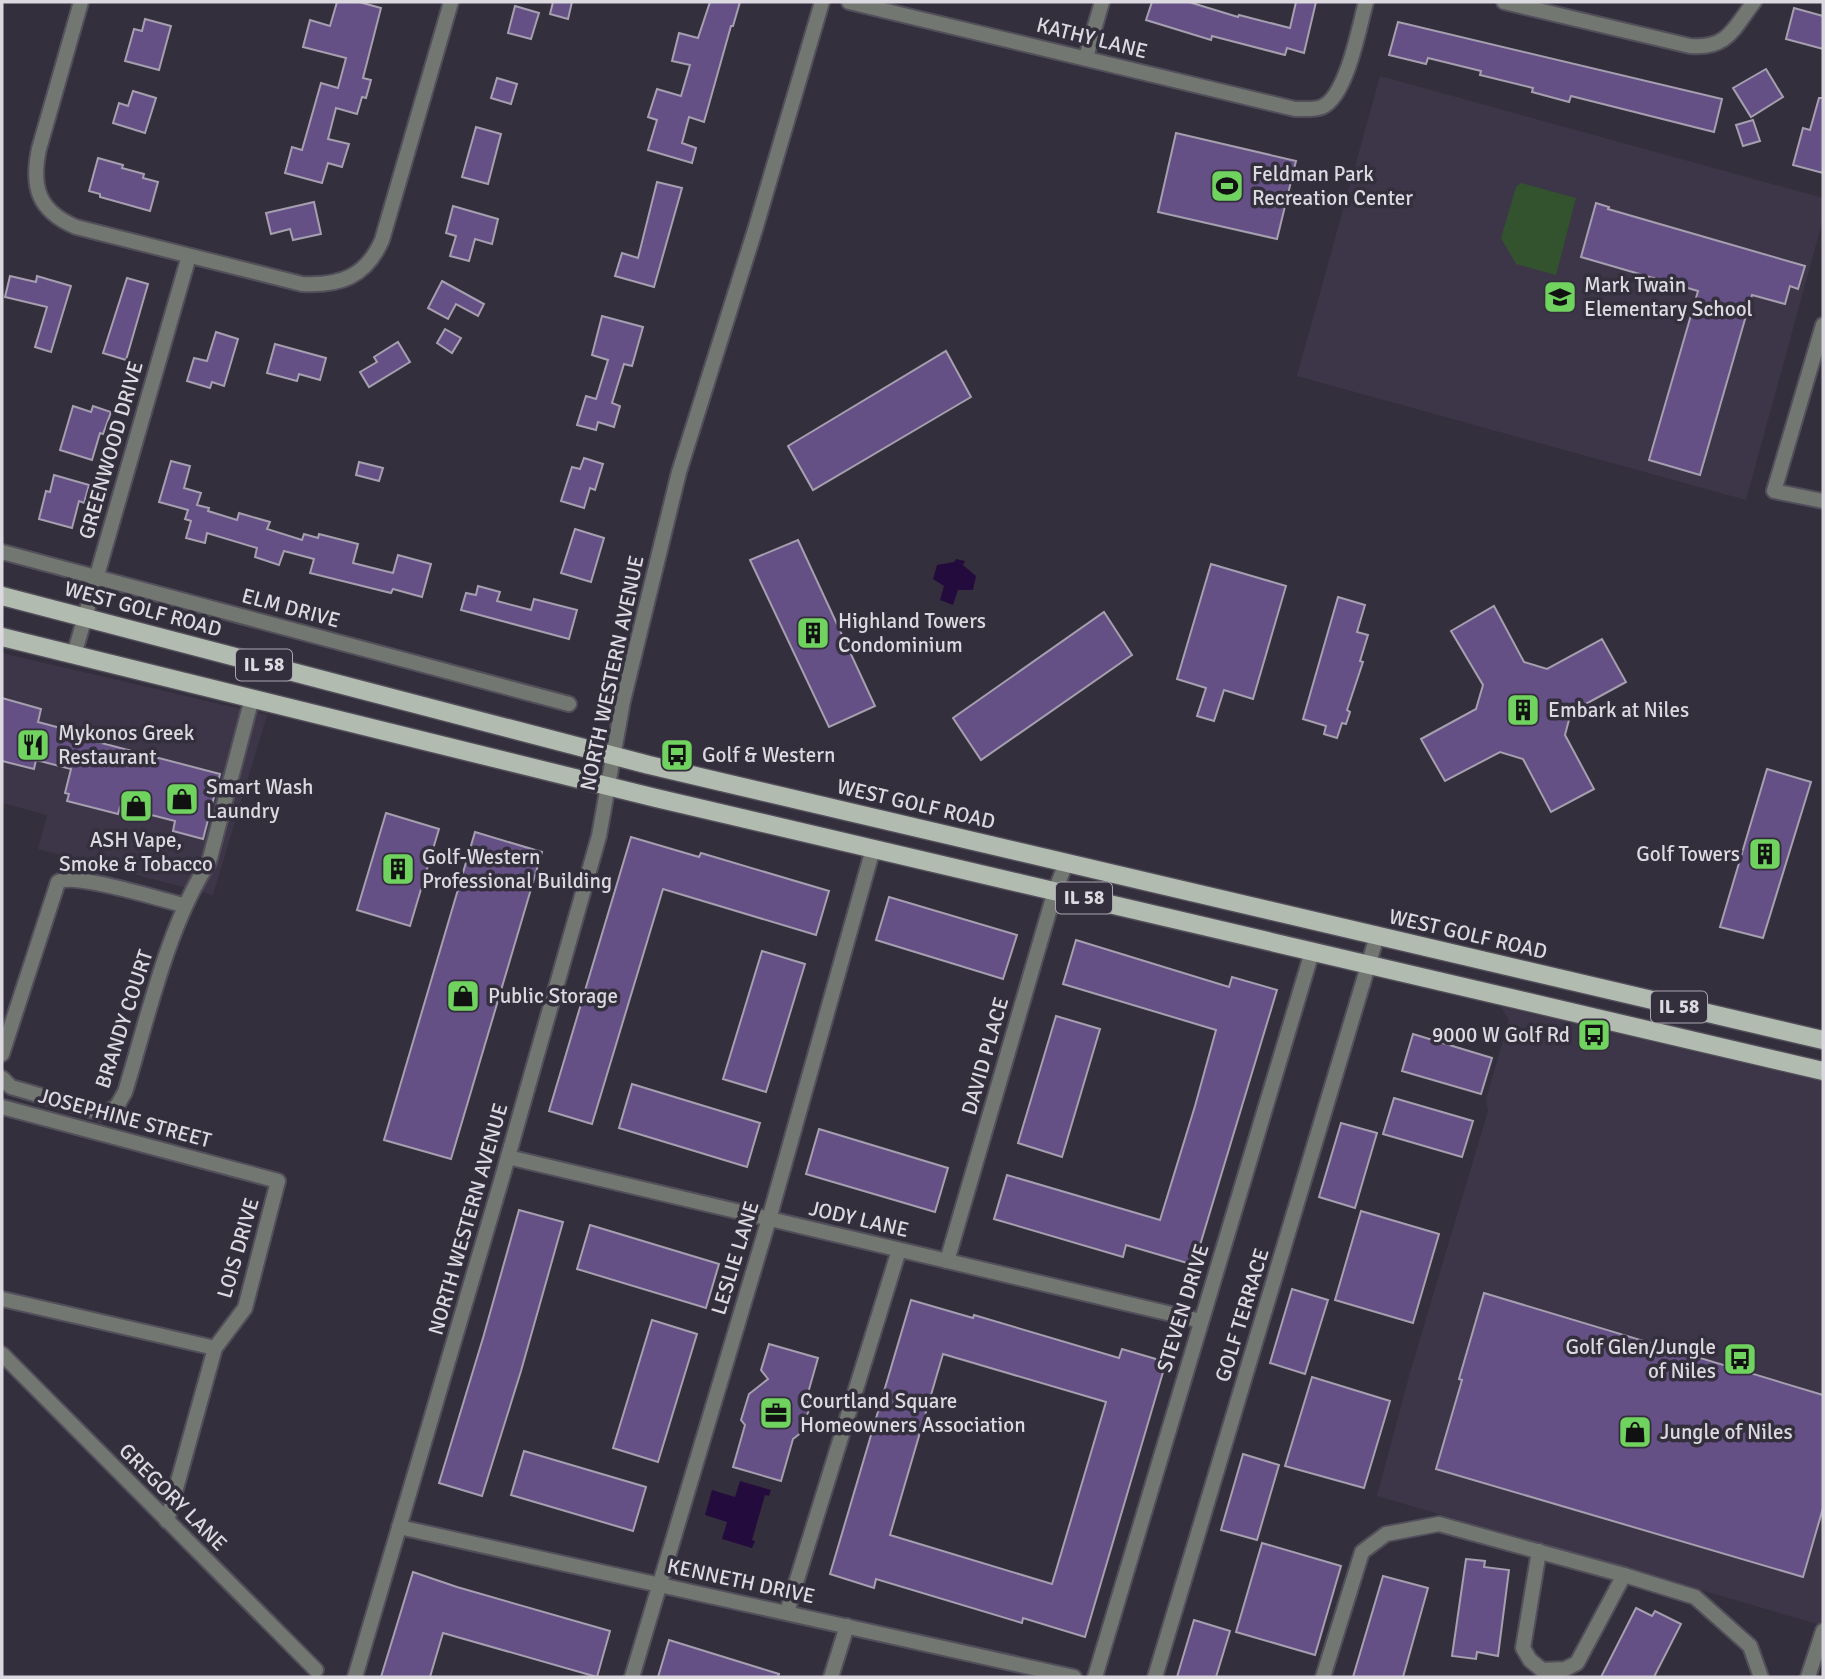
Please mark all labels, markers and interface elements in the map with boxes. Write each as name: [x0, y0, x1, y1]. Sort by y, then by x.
street label: KATHY LANE: [1034, 12, 1150, 64]
place label: Feldman Park Recreation Center: [1252, 161, 1413, 211]
sports icon: Feldman Park Recreation Center: [1208, 167, 1246, 205]
place label: Mark Twain Elementary School: [1584, 272, 1753, 322]
school or university icon: Mark Twain Elementary School: [1541, 278, 1579, 316]
street label: GREENWOOD DRIVE: [73, 358, 149, 542]
street label: NORTH WESTERN AVENUE: [574, 553, 650, 793]
street label: WEST GOLF ROAD: [62, 576, 224, 642]
street label: ELM DRIVE: [239, 582, 343, 634]
place label: Highland Towers Condominium: [838, 608, 986, 658]
building icon: Highland Towers Condominium: [794, 614, 832, 652]
road number: IL 58: [236, 650, 292, 680]
building icon: Embark at Niles: [1504, 691, 1542, 729]
place label: Embark at Niles: [1548, 697, 1689, 723]
place label: Mykonos Greek Restaurant: [58, 720, 195, 770]
restaurant icon: Mykonos Greek Restaurant: [14, 726, 52, 764]
bus stop icon: Golf & Western: [658, 736, 696, 774]
place label: Golf & Western: [702, 742, 835, 768]
street label: WEST GOLF ROAD: [834, 773, 998, 835]
place label: Smart Wash Laundry: [206, 774, 314, 824]
shop icon: Smart Wash Laundry: [163, 780, 201, 818]
shop icon: ASH Vape, Smoke & Tobacco: [117, 787, 155, 825]
place label: ASH Vape, Smoke & Tobacco: [59, 827, 213, 877]
building icon: Golf Towers: [1746, 835, 1784, 873]
place label: Golf Towers: [1636, 841, 1740, 867]
place label: Golf-Western Professional Building: [422, 844, 612, 894]
building icon: Golf-Western Professional Building: [379, 850, 417, 888]
road number: IL 58: [1056, 882, 1112, 914]
street label: WEST GOLF ROAD: [1386, 903, 1550, 965]
street label: BRANDY COURT: [89, 946, 159, 1092]
shop icon: Public Storage: [444, 977, 482, 1015]
place label: Public Storage: [488, 983, 618, 1009]
road number: IL 58: [1651, 992, 1707, 1023]
street label: DAVID PLACE: [956, 994, 1014, 1118]
bus stop icon: 9000 W Golf Rd: [1575, 1016, 1613, 1054]
place label: 9000 W Golf Rd: [1432, 1022, 1570, 1048]
street label: JOSEPHINE STREET: [36, 1082, 215, 1154]
street label: NORTH WESTERN AVENUE: [422, 1100, 514, 1338]
street label: LOIS DRIVE: [211, 1195, 265, 1301]
street label: JODY LANE: [807, 1195, 911, 1243]
street label: LESLIE LANE: [705, 1198, 765, 1318]
street label: STEVEN DRIVE: [1151, 1241, 1215, 1375]
street label: GOLF TERRACE: [1209, 1245, 1275, 1385]
place label: Golf Glen/Jungle of Niles: [1566, 1334, 1716, 1384]
bus stop icon: Golf Glen/Jungle of Niles: [1721, 1340, 1759, 1378]
place label: Courtland Square Homeowners Association: [800, 1388, 1026, 1438]
office icon: Courtland Square Homeowners Association: [757, 1394, 795, 1432]
shop icon: Jungle of Niles: [1616, 1413, 1654, 1451]
place label: Jungle of Niles: [1660, 1419, 1793, 1445]
street label: GREGORY LANE: [114, 1438, 232, 1556]
street label: KENNETH DRIVE: [665, 1553, 817, 1609]

